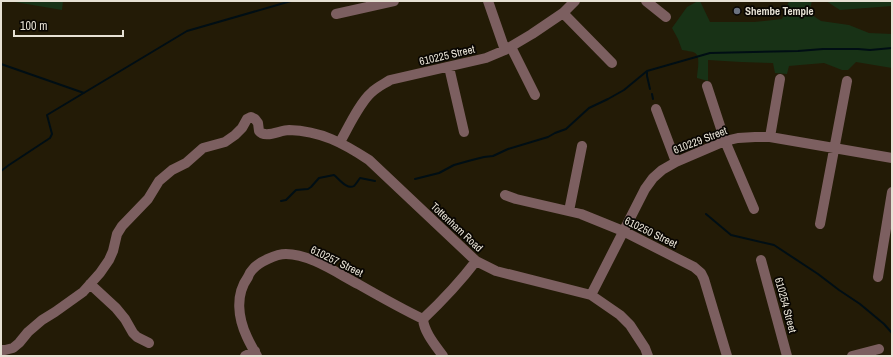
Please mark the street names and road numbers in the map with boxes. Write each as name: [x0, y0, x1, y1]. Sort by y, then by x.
street label: 610225 Street: [418, 42, 477, 68]
street label: 610229 Street: [671, 123, 729, 157]
street label: Tottenham Road: [428, 199, 486, 255]
street label: 610250 Street: [622, 213, 680, 251]
street label: 610257 Street: [308, 242, 366, 280]
street label: 610254 Street: [772, 276, 800, 335]

